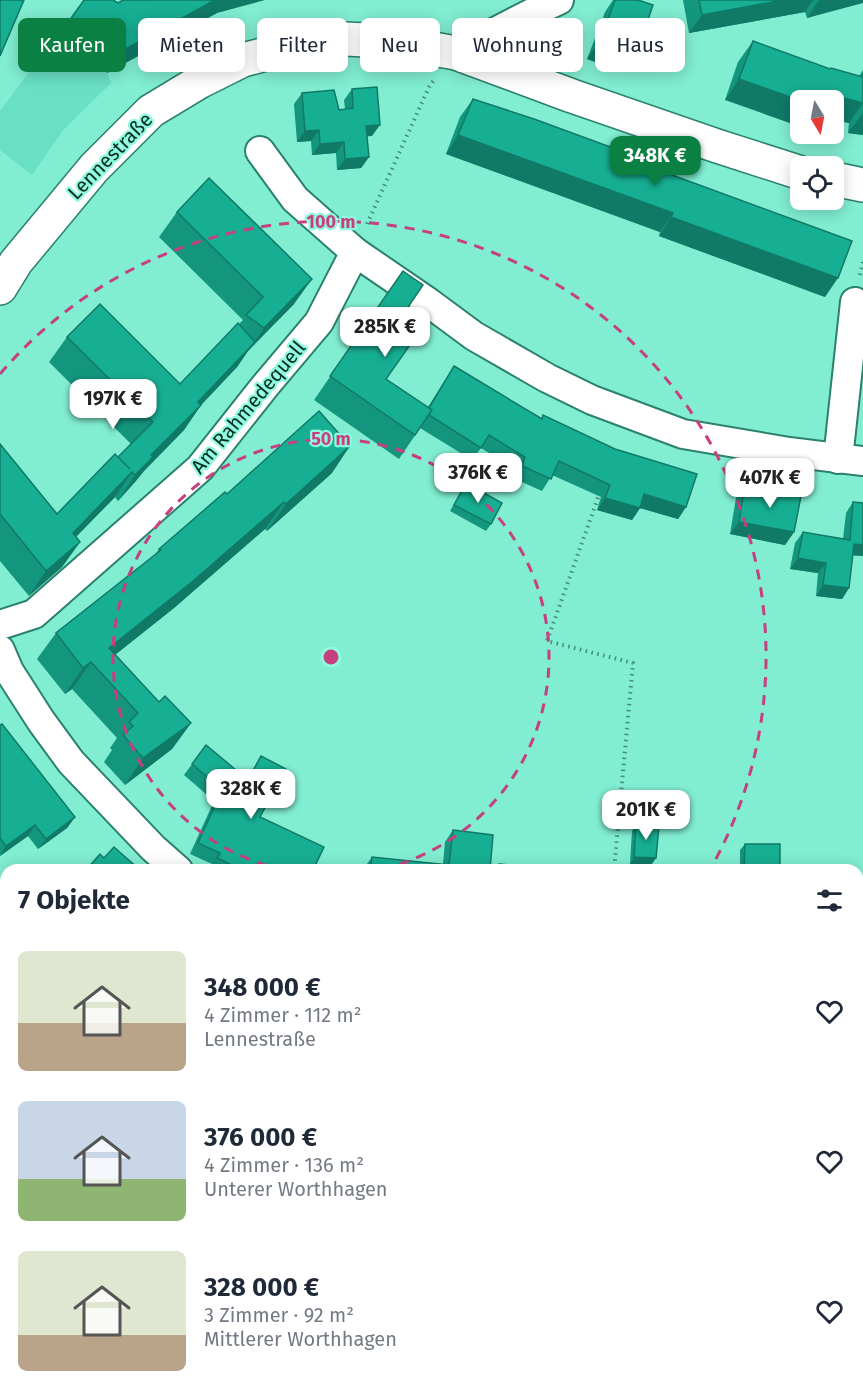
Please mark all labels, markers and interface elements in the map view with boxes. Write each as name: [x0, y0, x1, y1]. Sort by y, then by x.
chip: Kaufen: [18, 18, 126, 72]
chip: Mieten: [138, 18, 245, 72]
chip: Filter: [257, 18, 348, 72]
chip: Neu: [360, 18, 440, 72]
chip: Wohnung: [452, 18, 583, 72]
chip: Haus: [595, 18, 685, 72]
north arrow: [790, 90, 844, 144]
map controls: [790, 90, 844, 210]
street label: Lennestraße: [62, 107, 158, 205]
pin: 348K €: [606, 136, 704, 187]
text: 348K €: [624, 143, 686, 167]
button: locate: [790, 156, 844, 210]
text: 100 m: [307, 211, 355, 233]
pin: 285K €: [336, 307, 434, 358]
text: 285K €: [354, 314, 416, 338]
street label: Am Rahmedequell: [186, 336, 310, 478]
pin: 197K €: [64, 379, 162, 430]
text: 197K €: [84, 386, 142, 410]
text: 50 m: [311, 428, 351, 450]
pin: 376K €: [429, 453, 527, 504]
pin: 407K €: [721, 458, 819, 509]
text: 376K €: [448, 460, 508, 484]
text: 407K €: [739, 465, 801, 489]
centre of rings: [321, 647, 341, 667]
pin: 328K €: [202, 769, 300, 820]
text: 328K €: [220, 776, 282, 800]
pin: 201K €: [597, 790, 695, 841]
text: 201K €: [616, 797, 676, 821]
icon: filters: [813, 884, 846, 917]
text: 7 Objekte: [18, 885, 130, 916]
text: 348 000 €: [204, 972, 321, 1003]
icon: home: [66, 975, 138, 1047]
icon: heart: [813, 995, 846, 1028]
text: 4 Zimmer · 112 m²: [204, 1003, 362, 1027]
text: Lennestraße: [204, 1027, 316, 1051]
text: 376 000 €: [204, 1122, 317, 1153]
icon: home: [66, 1125, 138, 1197]
icon: heart: [813, 1145, 846, 1178]
text: 4 Zimmer · 136 m²: [204, 1153, 364, 1177]
text: Unterer Worthhagen: [204, 1177, 388, 1201]
text: 328 000 €: [204, 1272, 319, 1303]
icon: home: [66, 1275, 138, 1347]
icon: heart: [813, 1295, 846, 1328]
text: 3 Zimmer · 92 m²: [204, 1303, 354, 1327]
text: Mittlerer Worthhagen: [204, 1327, 397, 1351]

